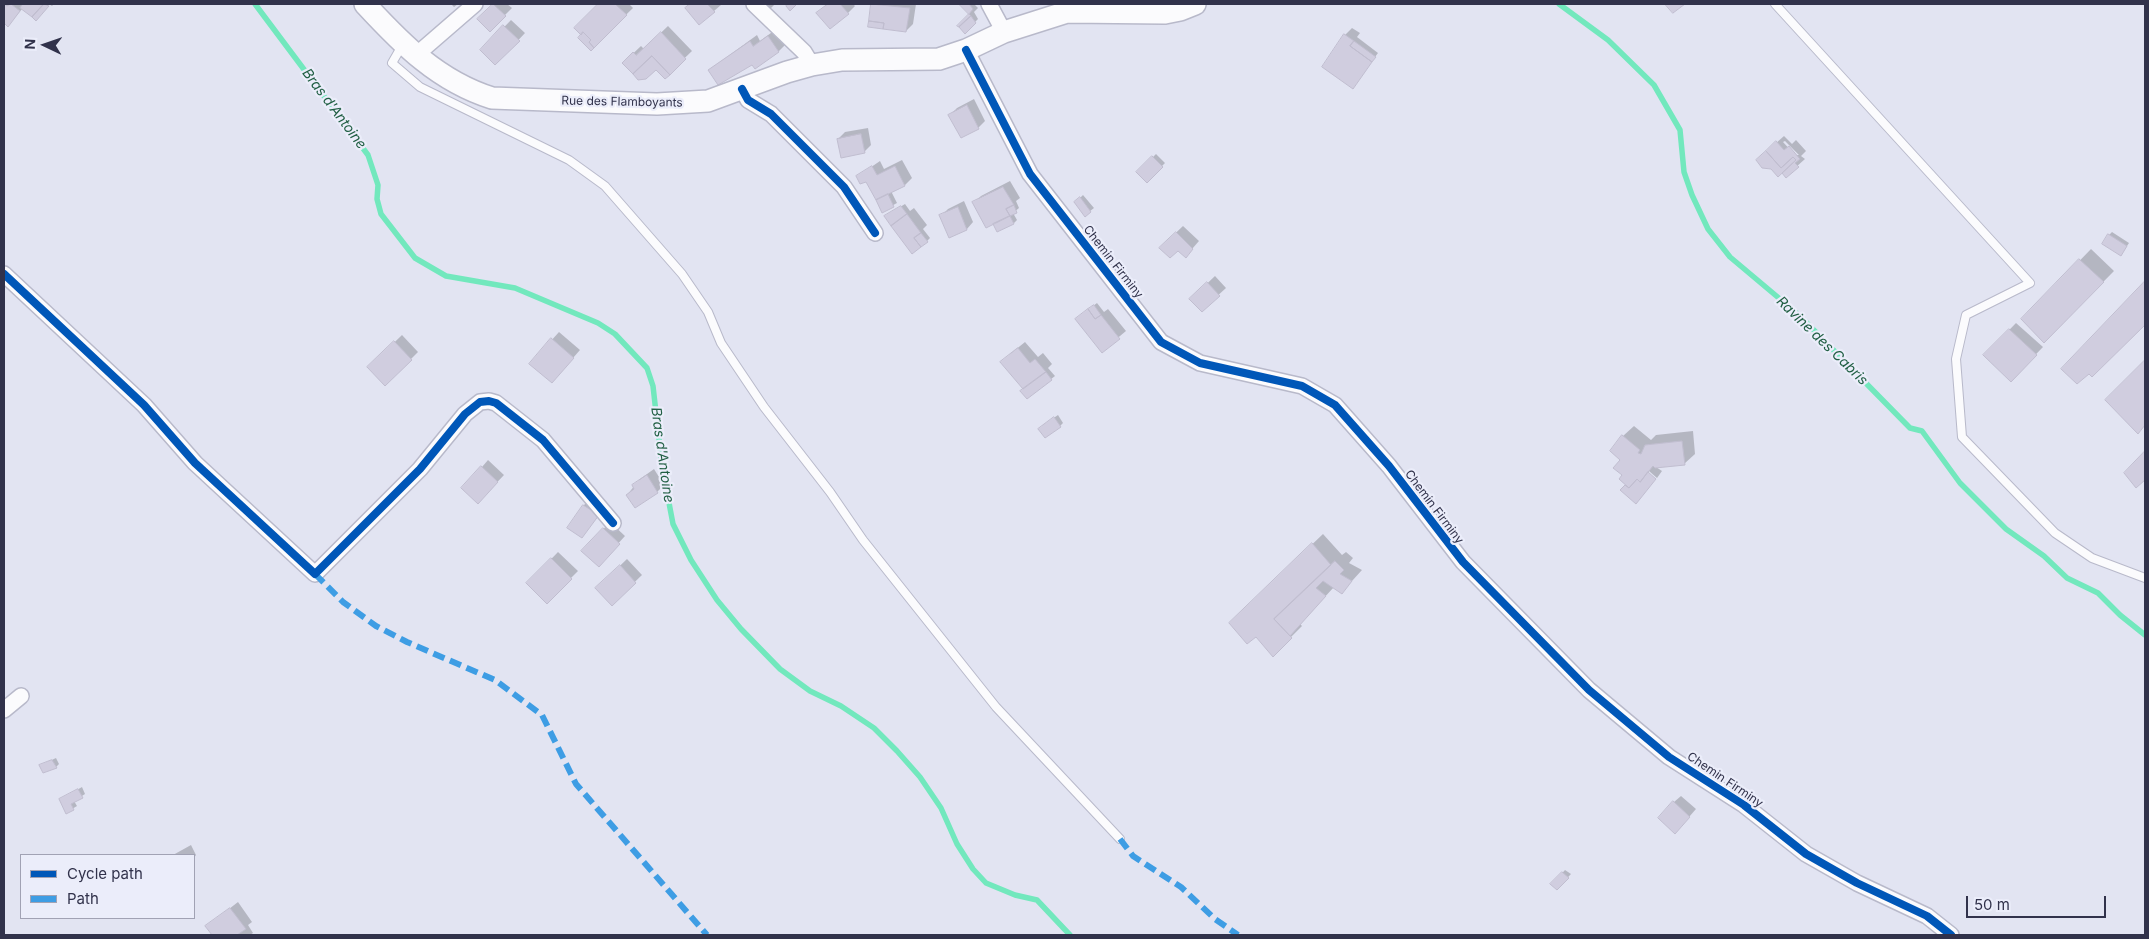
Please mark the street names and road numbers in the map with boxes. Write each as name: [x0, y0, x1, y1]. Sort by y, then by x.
street label: Rue des Flamboyants: [561, 94, 683, 110]
street label: Chemin Firminy: [1080, 223, 1146, 301]
street label: Chemin Firminy: [1402, 467, 1466, 547]
street label: Chemin Firminy: [1684, 749, 1766, 811]

